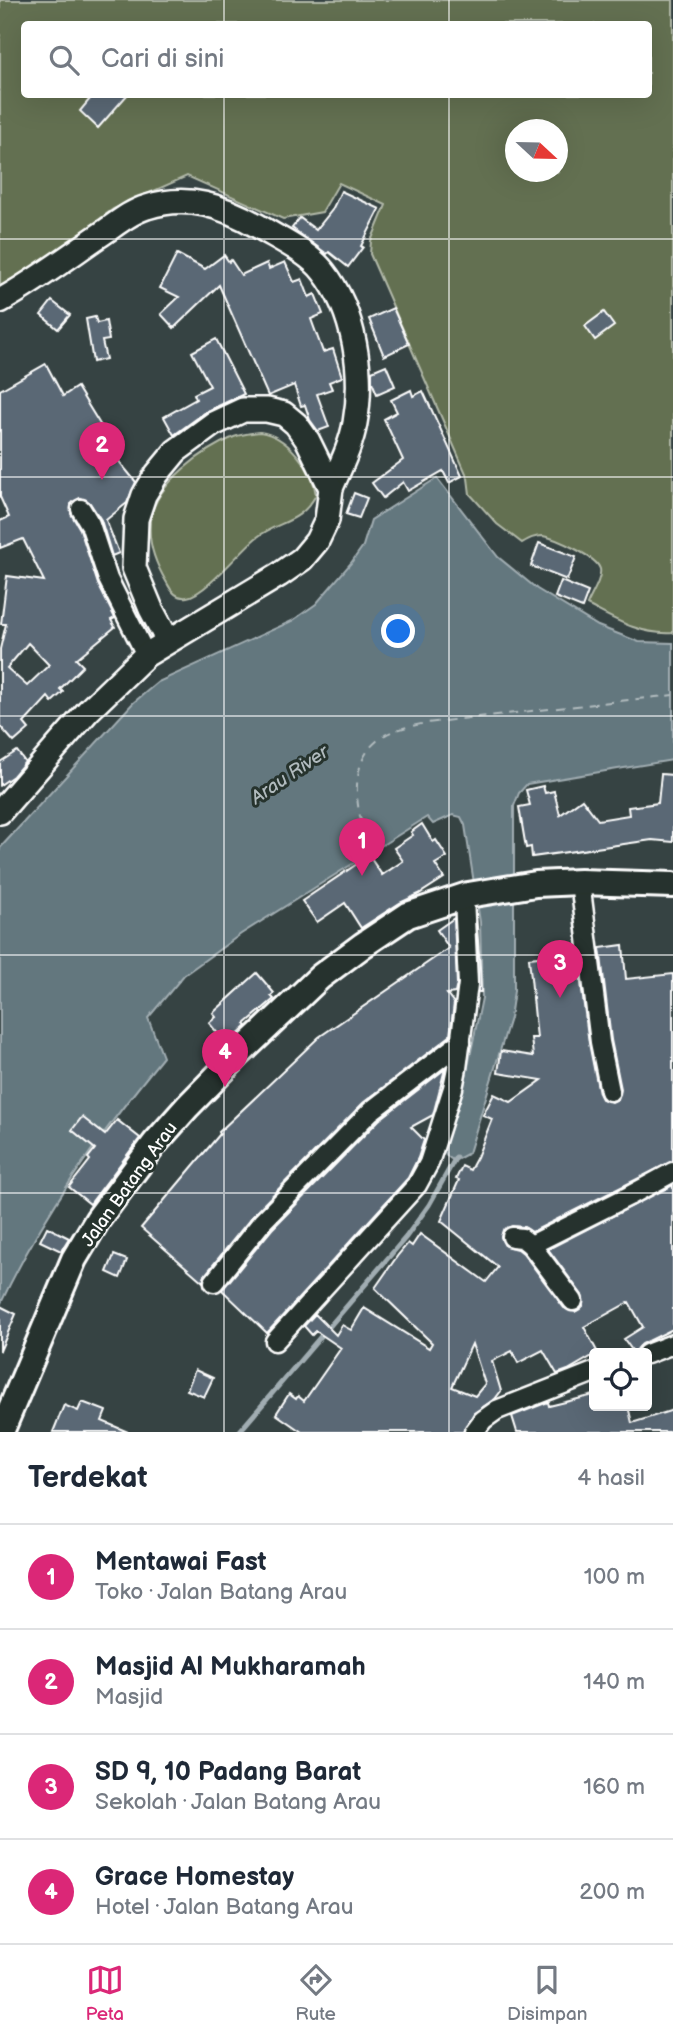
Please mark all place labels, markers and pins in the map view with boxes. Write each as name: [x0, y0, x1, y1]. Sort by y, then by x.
pin: 2: [79, 422, 125, 480]
pin: 1: [339, 818, 385, 876]
pin: 3: [537, 940, 583, 998]
pin: 4: [202, 1029, 248, 1087]

